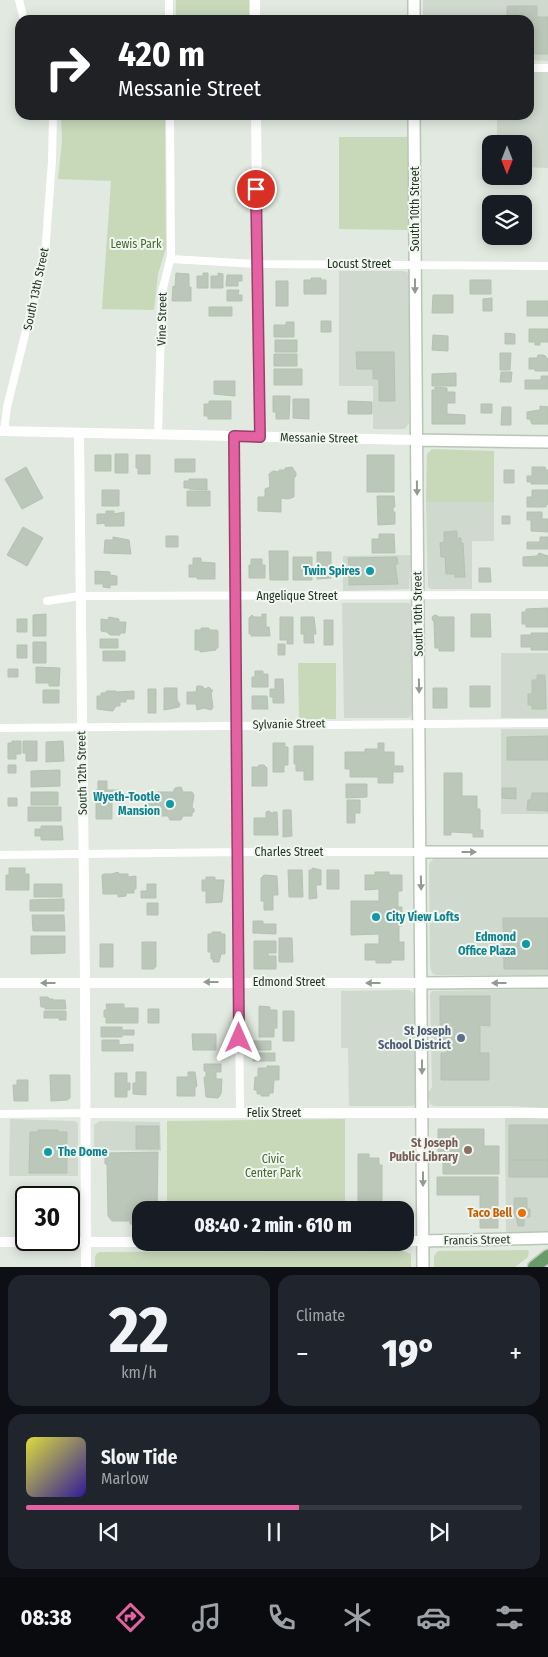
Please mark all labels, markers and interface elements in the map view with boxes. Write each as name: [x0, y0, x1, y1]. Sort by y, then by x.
text: 420 m: [118, 33, 205, 75]
icon: right: [35, 35, 100, 100]
text: Messanie Street: [118, 75, 261, 102]
north arrow: [482, 135, 532, 185]
map controls: [482, 135, 532, 245]
street label: South 10th Street: [408, 166, 422, 252]
pin: [235, 168, 277, 210]
icon: arrive: [242, 175, 270, 203]
button: layers: [482, 195, 532, 245]
park label: Lewis Park: [110, 237, 162, 251]
street label: South 13th Street: [20, 246, 52, 332]
street label: Locust Street: [327, 257, 391, 271]
one-way arrow: [411, 278, 419, 294]
street label: Vine Street: [155, 292, 169, 346]
street label: Messanie Street: [280, 430, 358, 446]
one-way arrow: [413, 481, 421, 497]
place label: Twin Spires: [303, 564, 361, 578]
marker: Twin Spires: [364, 565, 376, 577]
street label: South 10th Street: [410, 571, 426, 657]
street label: Angelique Street: [256, 589, 338, 603]
one-way arrow: [415, 678, 423, 694]
street label: Sylvanie Street: [252, 716, 326, 732]
street label: South 12th Street: [74, 731, 90, 815]
place label: Wyeth-Tootle Mansion: [93, 790, 160, 818]
marker: Wyeth-Tootle Mansion: [164, 798, 176, 810]
street label: Charles Street: [255, 845, 324, 859]
one-way arrow: [462, 848, 478, 856]
one-way arrow: [417, 876, 425, 892]
place label: City View Lofts: [386, 910, 460, 924]
marker: City View Lofts: [370, 911, 382, 923]
place label: Edmond Office Plaza: [458, 930, 516, 958]
marker: Edmond Office Plaza: [520, 938, 532, 950]
street label: Edmond Street: [253, 975, 325, 989]
one-way arrow: [202, 978, 218, 986]
one-way arrow: [40, 979, 56, 987]
one-way arrow: [365, 979, 381, 987]
one-way arrow: [491, 979, 507, 987]
position arrow: [212, 1011, 264, 1063]
place label: St Joseph School District: [378, 1024, 452, 1052]
marker: St Joseph School District: [455, 1032, 467, 1044]
one-way arrow: [418, 1059, 426, 1075]
street label: Felix Street: [247, 1106, 301, 1120]
place label: St Joseph Public Library: [390, 1136, 458, 1164]
marker: St Joseph Public Library: [462, 1144, 474, 1156]
place label: The Dome: [58, 1145, 108, 1159]
marker: The Dome: [42, 1146, 54, 1158]
park label: Civic Center Park: [245, 1152, 301, 1180]
one-way arrow: [419, 1171, 427, 1187]
speed limit sign: 30: [15, 1186, 80, 1251]
place label: Taco Bell: [468, 1206, 513, 1220]
marker: Taco Bell: [516, 1207, 528, 1219]
text: 08:40 · 2 min · 610 m: [194, 1214, 352, 1237]
street label: Francis Street: [444, 1232, 510, 1248]
text: 22: [109, 1291, 169, 1369]
text: Climate: [296, 1306, 345, 1325]
text: 19°: [382, 1330, 436, 1376]
text: −: [296, 1337, 309, 1370]
text: +: [509, 1337, 522, 1370]
text: km/h: [121, 1363, 157, 1382]
text: Slow Tide: [101, 1446, 177, 1469]
text: Marlow: [101, 1469, 149, 1488]
icon: previous: [95, 1518, 123, 1546]
icon: pause: [260, 1518, 288, 1546]
icon: next: [425, 1518, 453, 1546]
icon: directions: [113, 1600, 148, 1635]
icon: music: [189, 1600, 224, 1635]
icon: phone: [264, 1600, 299, 1635]
icon: climate: [340, 1600, 375, 1635]
icon: car: [416, 1600, 451, 1635]
icon: filters: [492, 1600, 527, 1635]
text: 08:38: [20, 1604, 72, 1631]

